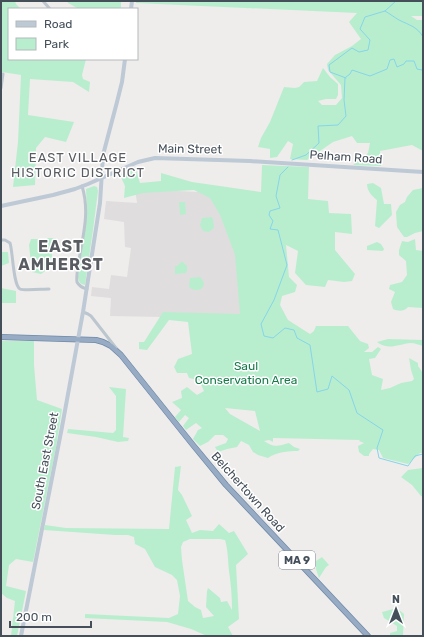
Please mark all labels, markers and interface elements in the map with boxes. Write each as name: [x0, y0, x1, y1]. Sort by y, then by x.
legend: [8, 8, 138, 60]
text: Road: [44, 17, 72, 31]
text: Park: [44, 37, 70, 51]
street label: Main Street: [158, 141, 222, 157]
street label: Pelham Road: [309, 147, 383, 167]
district label: EAST VILLAGE HISTORIC DISTRICT: [11, 150, 145, 180]
district label: EAST AMHERST: [18, 237, 104, 274]
park label: Saul Conservation Area: [195, 359, 297, 387]
street label: South East Street: [29, 411, 61, 511]
street label: Belchertown Road: [208, 449, 288, 535]
road number: MA 9: [279, 551, 315, 569]
north arrow: [376, 589, 416, 629]
text: N: [392, 593, 400, 606]
scale bar: [10, 603, 91, 629]
text: 200 m: [16, 610, 52, 624]

